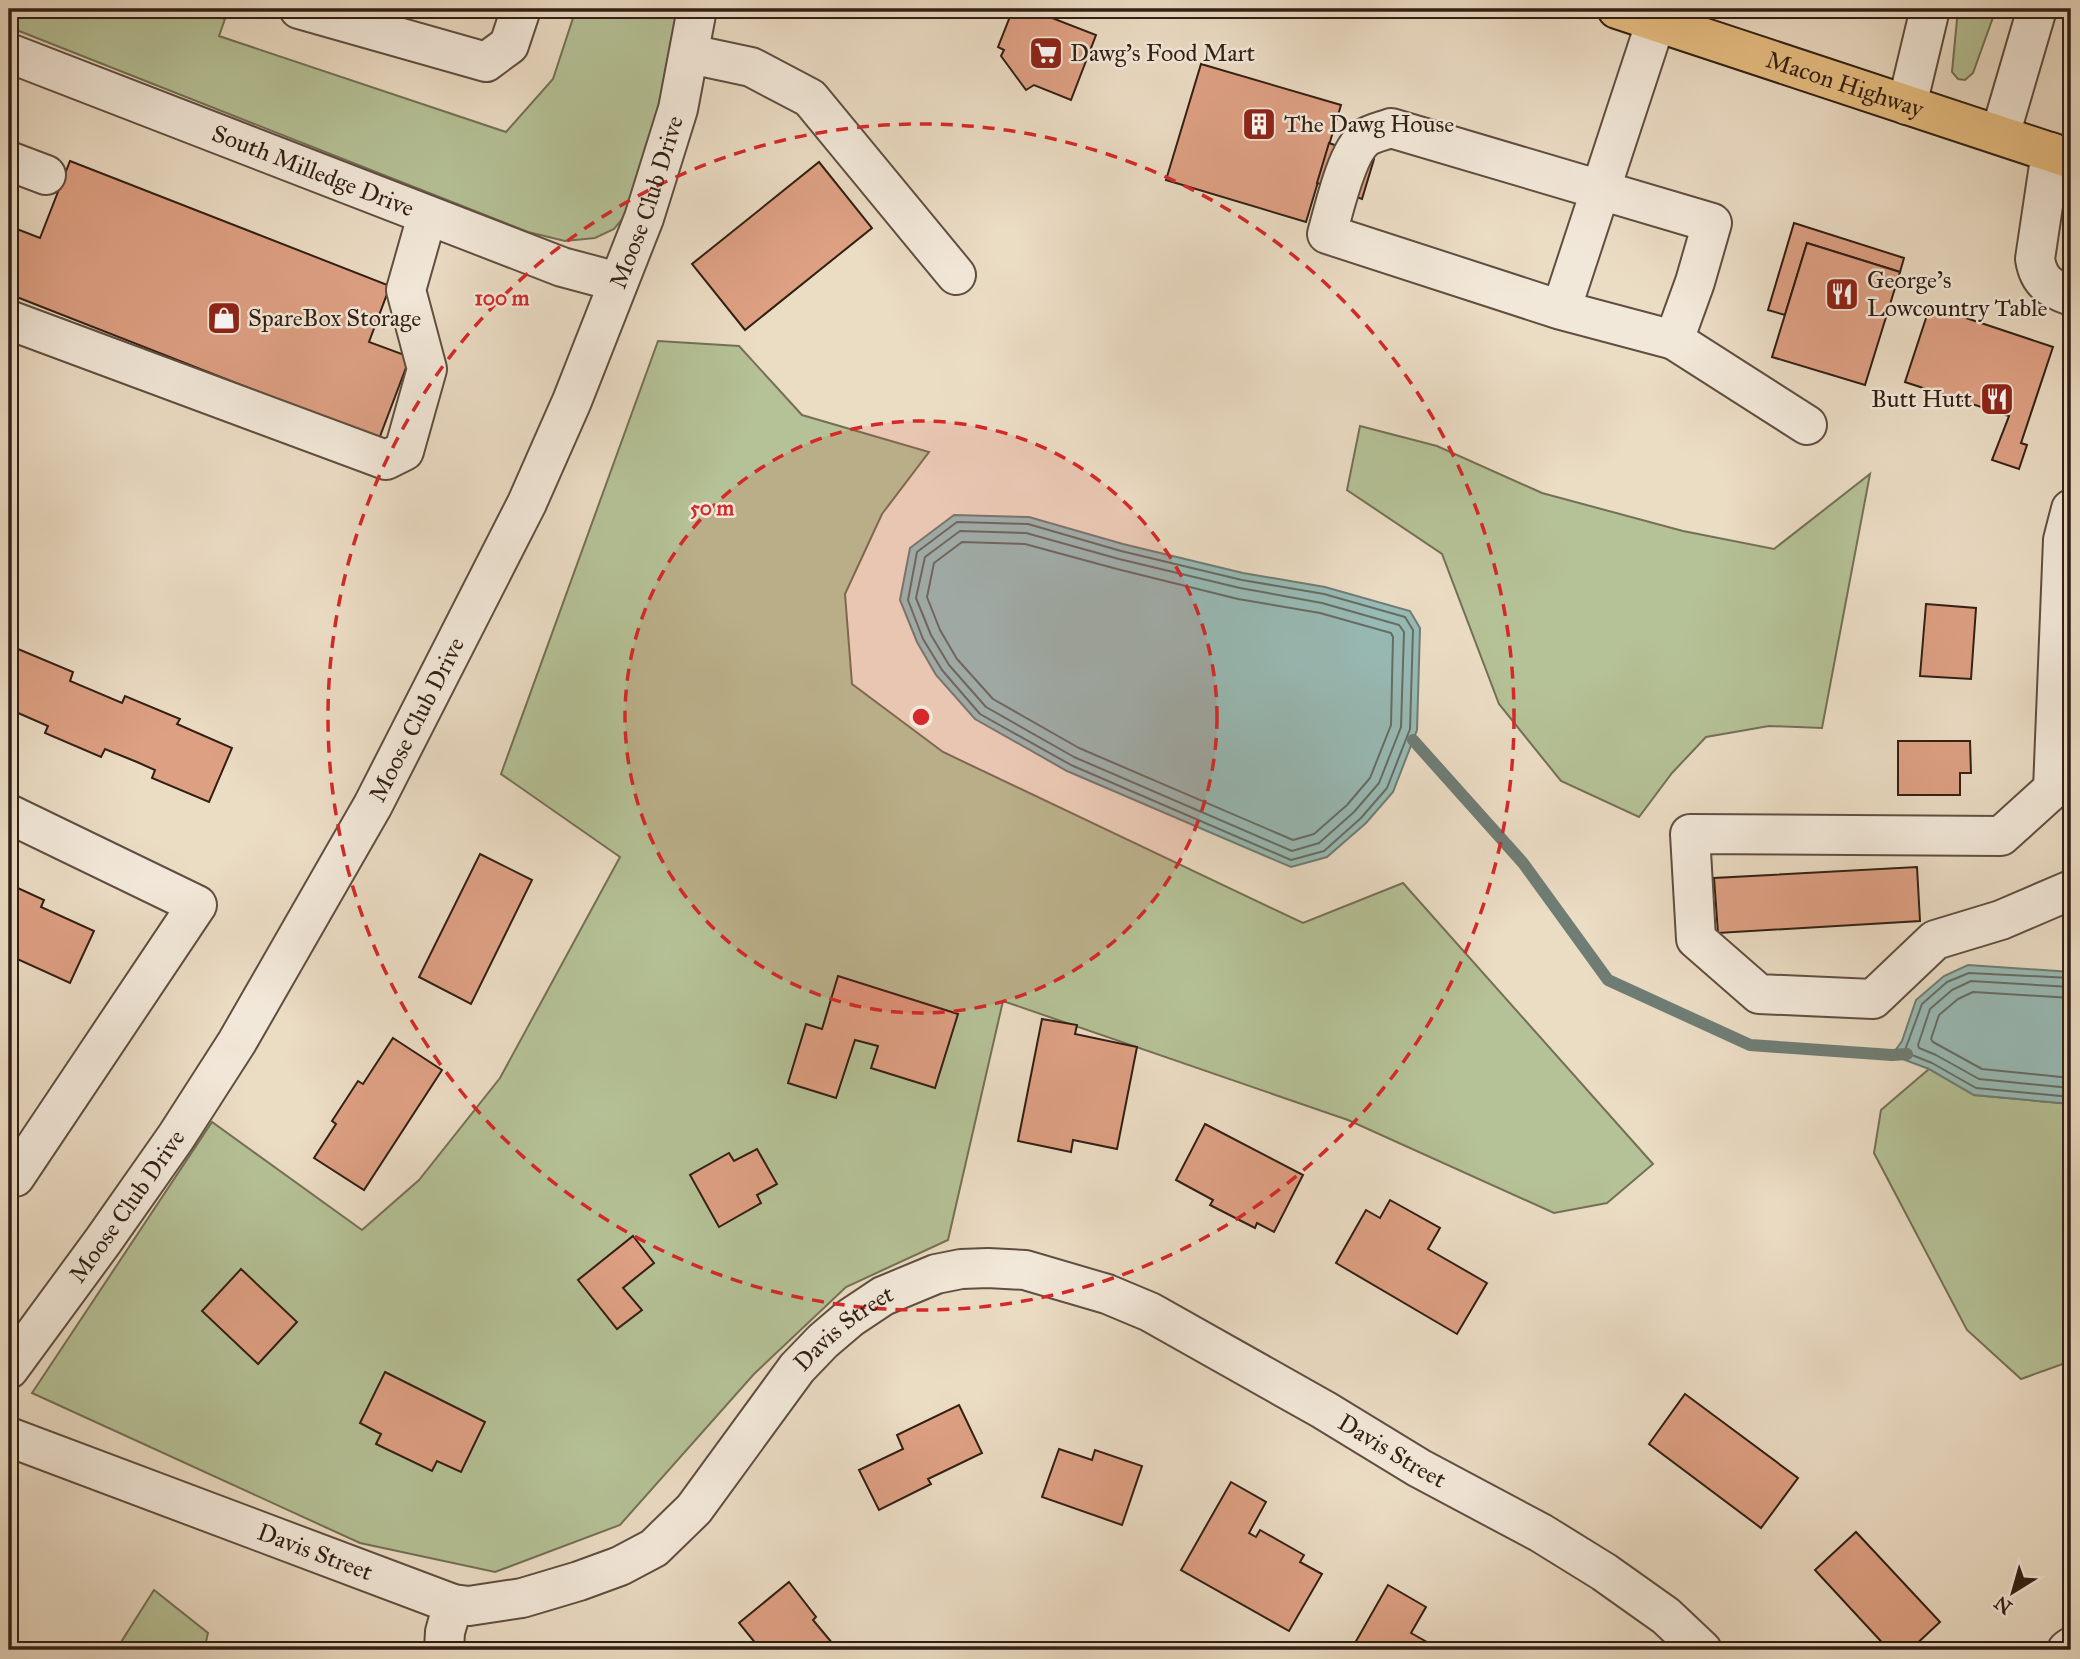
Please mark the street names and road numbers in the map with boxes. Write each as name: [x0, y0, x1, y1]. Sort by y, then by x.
street label: Macon Highway: [1762, 44, 1928, 124]
street label: Moose Club Drive: [603, 112, 690, 293]
street label: South Milledge Drive: [208, 118, 418, 223]
street label: Moose Club Drive: [362, 632, 471, 807]
street label: Moose Club Drive: [62, 1124, 192, 1289]
street label: Davis Street: [787, 1278, 898, 1377]
street label: Davis Street: [1333, 1407, 1452, 1495]
street label: Davis Street: [253, 1517, 377, 1588]

